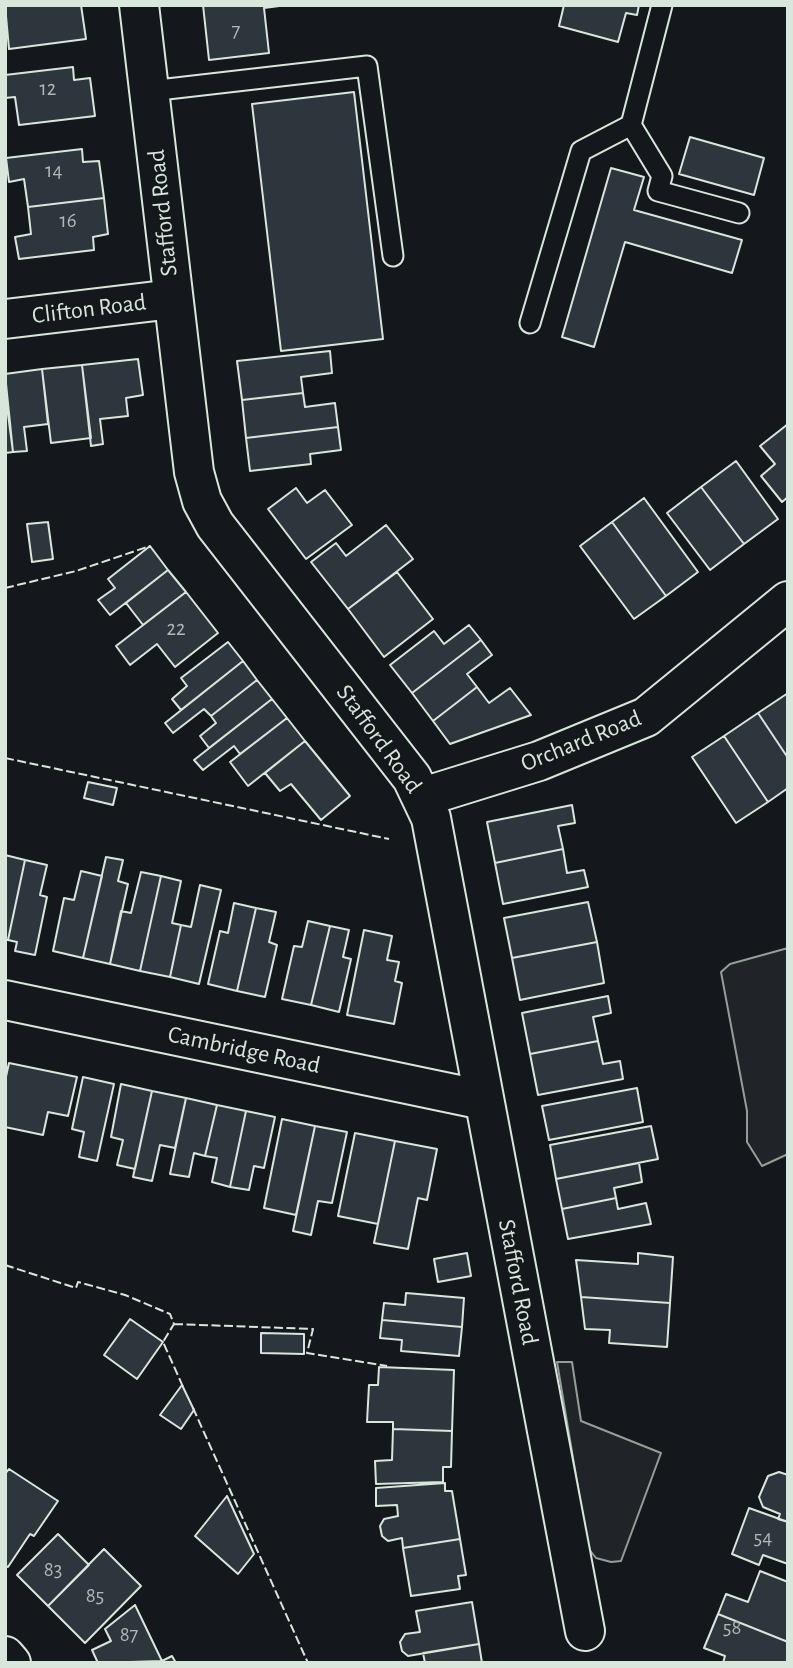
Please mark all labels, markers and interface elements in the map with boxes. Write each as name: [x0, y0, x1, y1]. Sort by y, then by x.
house number: 7: [232, 18, 240, 44]
house number: 12: [40, 76, 56, 102]
street label: Stafford Road: [142, 148, 184, 278]
house number: 14: [45, 158, 63, 184]
house number: 16: [59, 208, 77, 234]
street label: Clifton Road: [30, 288, 148, 330]
house number: 22: [166, 616, 186, 642]
street label: Stafford Road: [330, 679, 428, 799]
street label: Orchard Road: [517, 704, 645, 778]
street label: Cambridge Road: [165, 1020, 323, 1080]
street label: Stafford Road: [492, 1217, 544, 1347]
house number: 54: [754, 1525, 772, 1551]
house number: 83: [44, 1557, 62, 1583]
house number: 85: [86, 1583, 104, 1609]
house number: 58: [723, 1615, 741, 1641]
house number: 87: [120, 1622, 138, 1648]

